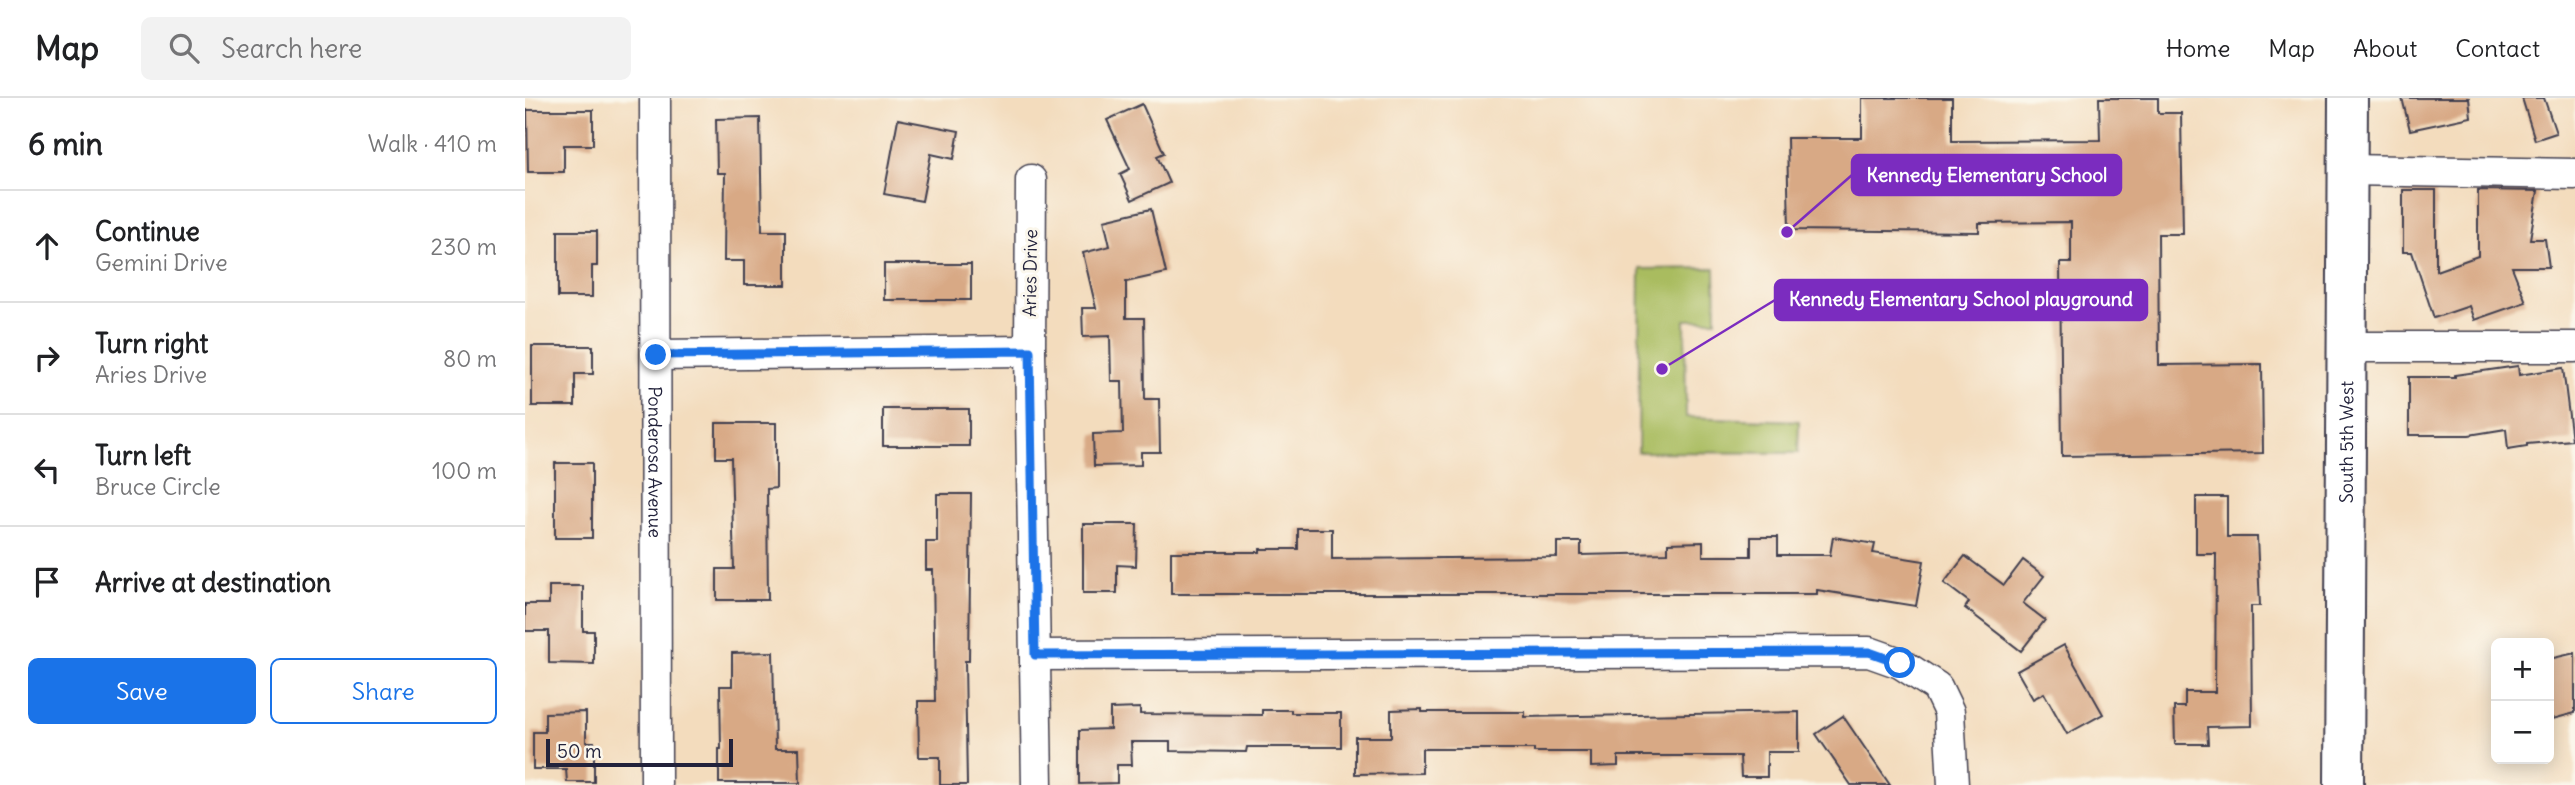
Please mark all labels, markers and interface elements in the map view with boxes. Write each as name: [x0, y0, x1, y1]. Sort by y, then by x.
search box: [141, 17, 631, 80]
text: Map: [35, 27, 99, 69]
icon: search: [165, 29, 203, 67]
text: Search here: [221, 32, 362, 65]
text: Home: [2166, 33, 2230, 63]
text: Map: [2268, 33, 2315, 63]
text: About: [2353, 33, 2417, 63]
text: Contact: [2455, 33, 2540, 63]
text: 6 min: [28, 125, 103, 163]
text: Walk · 410 m: [368, 129, 497, 158]
callout: Kennedy Elementary School: [1852, 155, 2121, 195]
text: Kennedy Elementary School: [1867, 163, 2107, 187]
text: Continue: [95, 215, 200, 248]
icon: ahead: [28, 227, 66, 265]
street label: Aries Drive: [1018, 229, 1042, 317]
text: 230 m: [431, 232, 497, 261]
text: Gemini Drive: [95, 248, 228, 277]
callout: Kennedy Elementary School playground: [1775, 280, 2147, 320]
text: Kennedy Elementary School playground: [1789, 287, 2133, 311]
text: Turn right: [95, 327, 208, 360]
icon: right: [28, 339, 66, 377]
route end: [640, 339, 671, 370]
text: 80 m: [443, 344, 497, 373]
text: Aries Drive: [95, 360, 207, 389]
street label: South 5th West: [2334, 381, 2358, 503]
street label: Ponderosa Avenue: [644, 386, 667, 538]
text: Turn left: [95, 439, 191, 472]
icon: left: [28, 451, 66, 489]
text: 100 m: [432, 456, 497, 485]
text: Bruce Circle: [95, 472, 221, 501]
icon: arrive: [28, 563, 66, 601]
text: Arrive at destination: [95, 566, 331, 599]
map controls: [2491, 638, 2554, 764]
button: +: [2491, 638, 2554, 701]
route start: [1884, 647, 1915, 678]
button: Save: [28, 658, 256, 724]
button: Share: [270, 658, 497, 724]
button: −: [2491, 701, 2554, 764]
scale bar: [546, 736, 733, 768]
text: 50 m: [557, 739, 602, 763]

